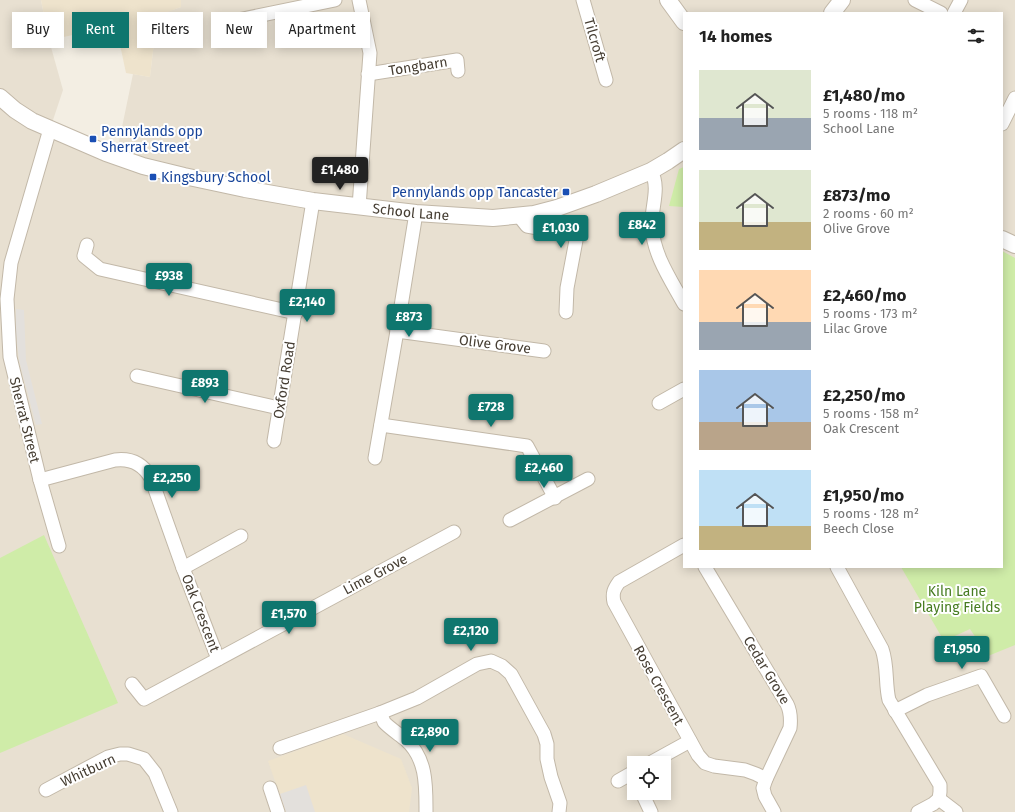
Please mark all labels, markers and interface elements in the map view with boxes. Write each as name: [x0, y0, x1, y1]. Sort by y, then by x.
chip: Buy: [12, 12, 64, 48]
chip: Rent: [72, 12, 129, 48]
chip: Filters: [137, 12, 203, 48]
chip: New: [211, 12, 267, 48]
chip: Apartment: [275, 12, 370, 48]
street label: Tilcroft: [580, 16, 609, 65]
icon: filters: [965, 25, 987, 47]
text: 14 homes: [699, 26, 772, 47]
street label: Tongbarn: [387, 53, 449, 80]
text: £1,480/mo: [823, 85, 905, 106]
icon: home: [731, 86, 779, 134]
text: 5 rooms · 118 m²: [823, 106, 918, 121]
text: School Lane: [823, 121, 894, 136]
place label: Pennylands opp Sherrat Street: [101, 123, 203, 156]
marker: Pennylands opp Sherrat Street: [88, 134, 98, 144]
pin: £1,480: [307, 157, 373, 191]
text: £1,480: [321, 162, 359, 177]
place label: Kingsbury School: [161, 169, 271, 186]
marker: Kingsbury School: [148, 172, 158, 182]
place label: Pennylands opp Tancaster: [392, 184, 559, 201]
text: £873/mo: [823, 185, 890, 206]
icon: home: [731, 186, 779, 234]
marker: Pennylands opp Tancaster: [561, 187, 571, 197]
street label: School Lane: [371, 200, 450, 224]
text: 2 rooms · 60 m²: [823, 206, 914, 221]
pin: £842: [618, 212, 666, 246]
pin: £1,030: [528, 215, 594, 249]
text: £842: [628, 217, 656, 232]
text: £1,030: [542, 220, 580, 235]
text: Olive Grove: [823, 221, 890, 236]
pin: £938: [145, 263, 193, 297]
text: £938: [155, 268, 183, 283]
text: £2,460/mo: [823, 285, 906, 306]
icon: home: [731, 286, 779, 334]
pin: £2,140: [274, 289, 340, 323]
text: £2,140: [289, 294, 325, 309]
pin: £873: [385, 304, 433, 338]
text: 5 rooms · 173 m²: [823, 306, 917, 321]
text: £873: [396, 309, 422, 324]
text: Lilac Grove: [823, 321, 887, 336]
street label: Olive Grove: [458, 332, 532, 357]
street label: Oxford Road: [270, 340, 299, 420]
pin: £893: [181, 370, 229, 404]
street label: Sherrat Street: [6, 375, 44, 466]
text: £893: [191, 375, 219, 390]
text: £2,250/mo: [823, 385, 906, 406]
icon: home: [731, 386, 779, 434]
pin: £728: [467, 394, 515, 428]
text: £728: [477, 399, 505, 414]
text: 5 rooms · 158 m²: [823, 406, 919, 421]
text: Oak Crescent: [823, 421, 899, 436]
pin: £2,460: [511, 455, 577, 489]
text: £2,460: [525, 460, 563, 475]
pin: £2,250: [139, 465, 205, 499]
text: £2,250: [153, 470, 191, 485]
text: £1,950/mo: [823, 485, 904, 506]
icon: home: [731, 486, 779, 534]
text: 5 rooms · 128 m²: [823, 506, 919, 521]
text: Beech Close: [823, 521, 894, 536]
street label: Lime Grove: [340, 550, 410, 599]
street label: Oak Crescent: [178, 572, 224, 655]
park label: Kiln Lane Playing Fields: [914, 583, 1001, 616]
pin: £1,570: [256, 601, 322, 635]
text: £1,570: [271, 606, 307, 621]
pin: £2,120: [438, 618, 504, 652]
text: £2,120: [453, 623, 489, 638]
street label: Cedar Grove: [740, 633, 794, 708]
pin: £1,950: [929, 636, 995, 670]
text: £1,950: [943, 641, 981, 656]
street label: Rose Crescent: [630, 642, 688, 729]
pin: £2,890: [397, 719, 463, 753]
text: £2,890: [410, 724, 450, 739]
street label: Whitburn: [58, 750, 118, 791]
map controls: [627, 756, 671, 800]
button: locate: [627, 756, 671, 800]

